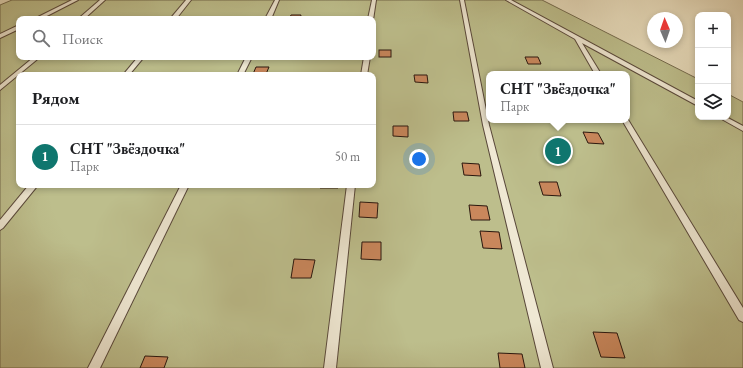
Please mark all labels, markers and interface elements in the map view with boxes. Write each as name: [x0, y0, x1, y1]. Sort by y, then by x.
north arrow: [647, 12, 683, 48]
map controls: [695, 12, 731, 120]
button: +: [695, 12, 731, 48]
search box: [16, 16, 376, 60]
icon: search: [30, 27, 52, 49]
text: Поиск: [62, 29, 103, 48]
button: −: [695, 48, 731, 84]
popup: [486, 71, 630, 123]
text: СНТ "Звёздочка": [500, 79, 616, 98]
button: layers: [695, 84, 731, 120]
text: Рядом: [32, 87, 80, 109]
text: Парк: [500, 98, 529, 115]
pin: 1: [545, 136, 571, 166]
text: СНТ "Звёздочка": [70, 139, 185, 158]
text: 1: [42, 148, 48, 165]
text: 50 m: [335, 148, 360, 165]
your location: [409, 149, 429, 169]
text: Парк: [70, 158, 99, 175]

